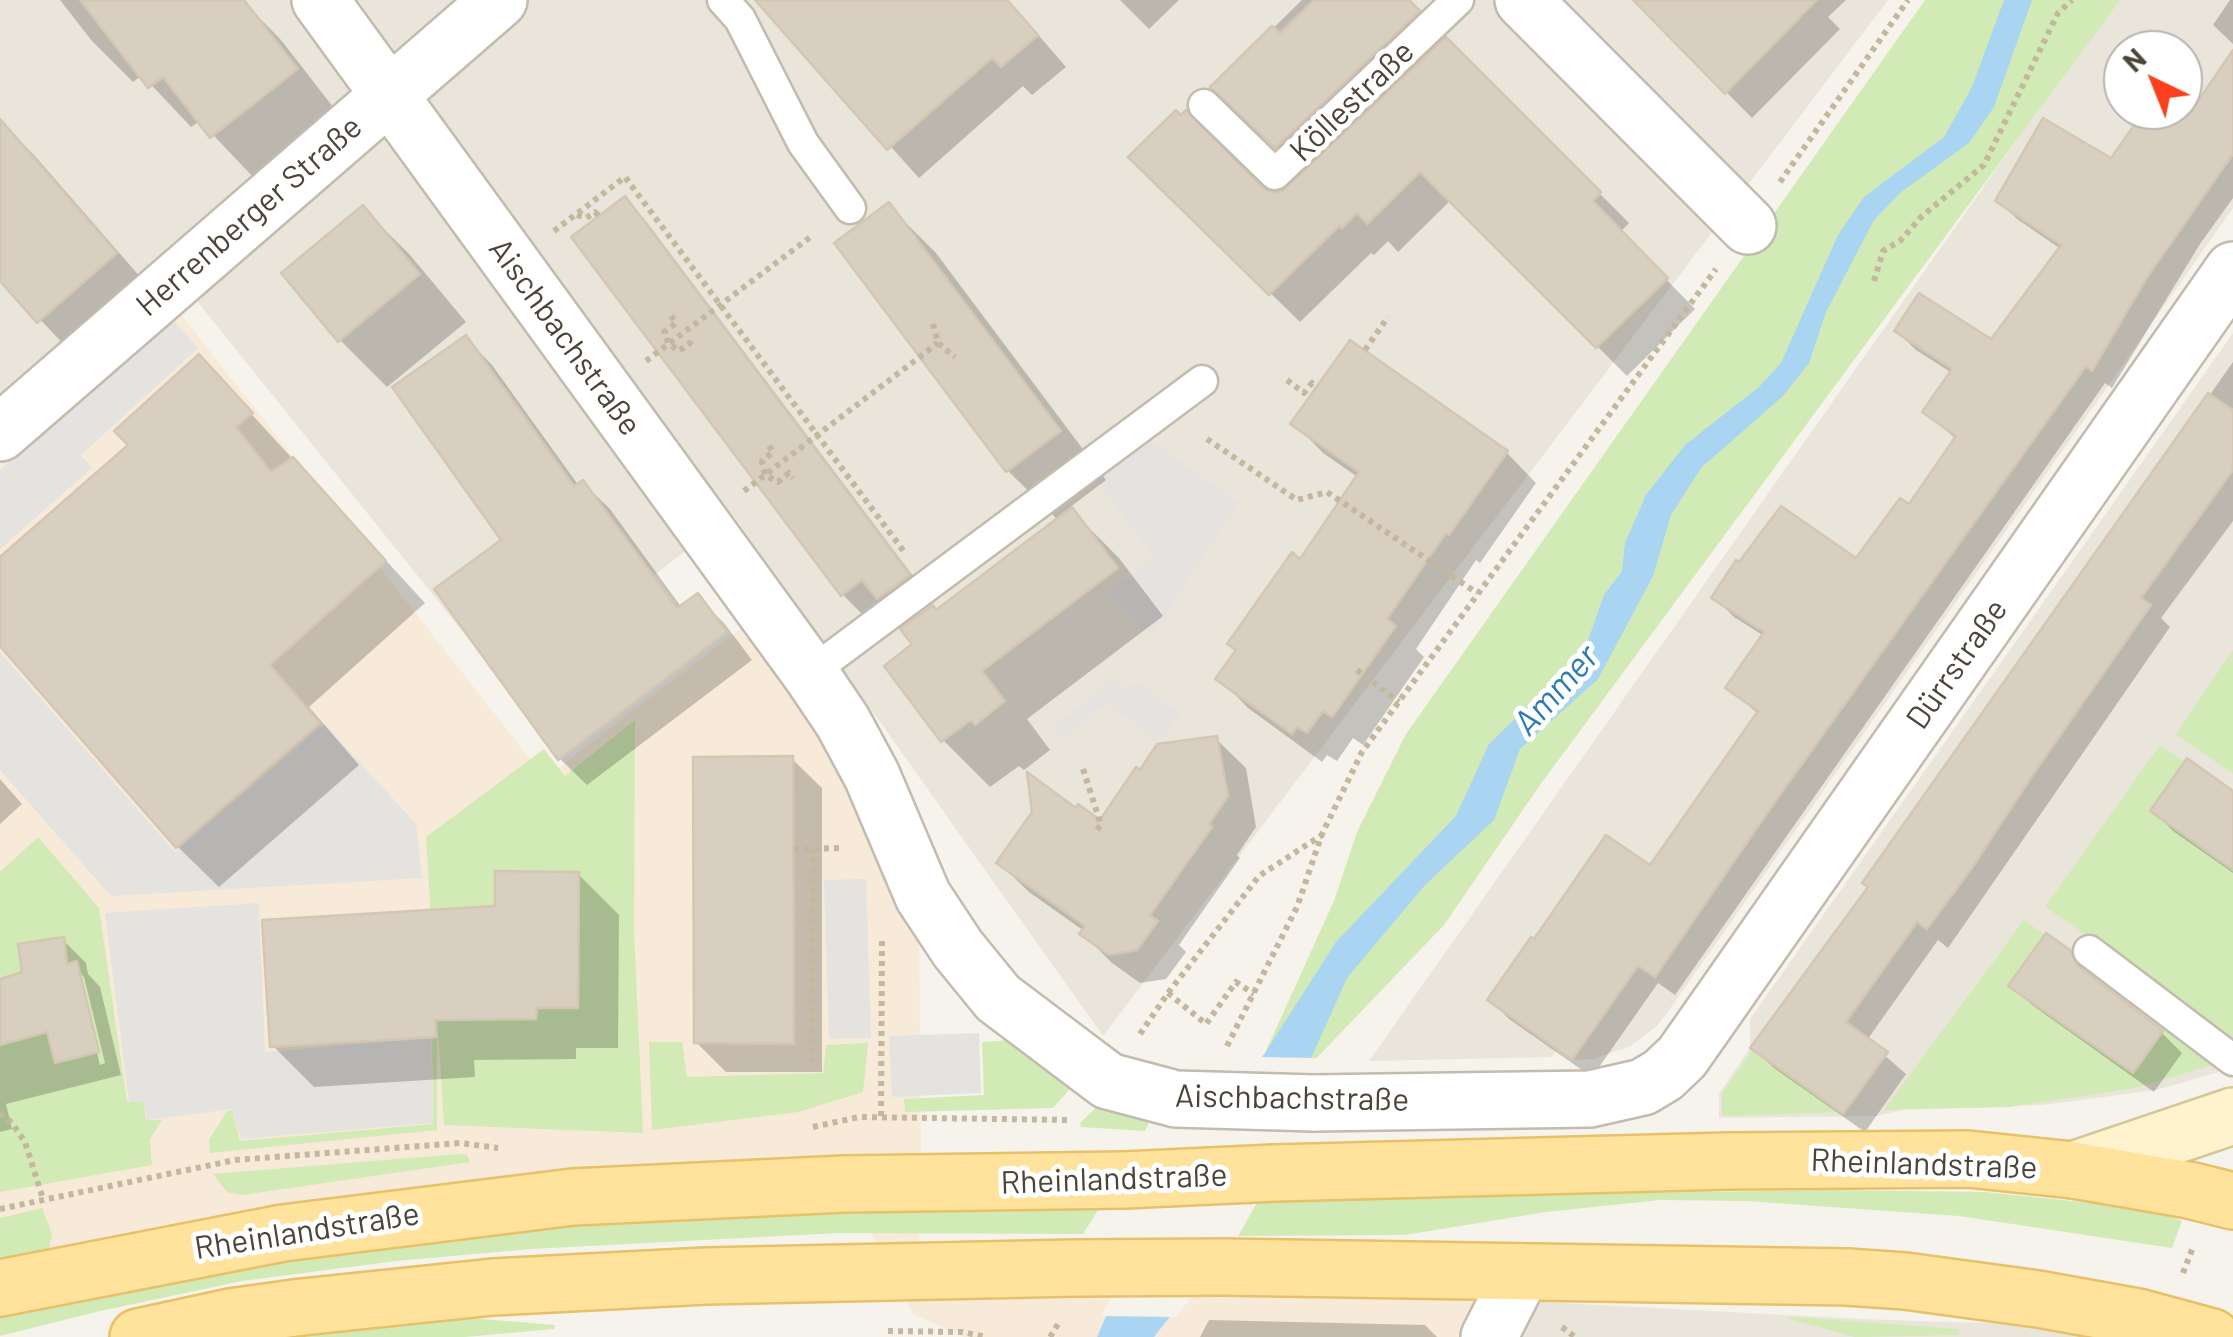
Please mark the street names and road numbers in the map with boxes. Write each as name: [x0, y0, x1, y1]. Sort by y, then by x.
street label: Köllestraße: [1282, 32, 1422, 170]
street label: Herrenberger Straße: [128, 108, 370, 324]
street label: Aischbachstraße: [481, 231, 649, 443]
street label: Dürrstraße: [1898, 592, 2016, 736]
street label: Aischbachstraße: [1174, 1077, 1410, 1119]
street label: Rheinlandstraße: [1810, 1141, 2038, 1187]
street label: Rheinlandstraße: [1000, 1156, 1228, 1202]
street label: Rheinlandstraße: [192, 1194, 422, 1268]

